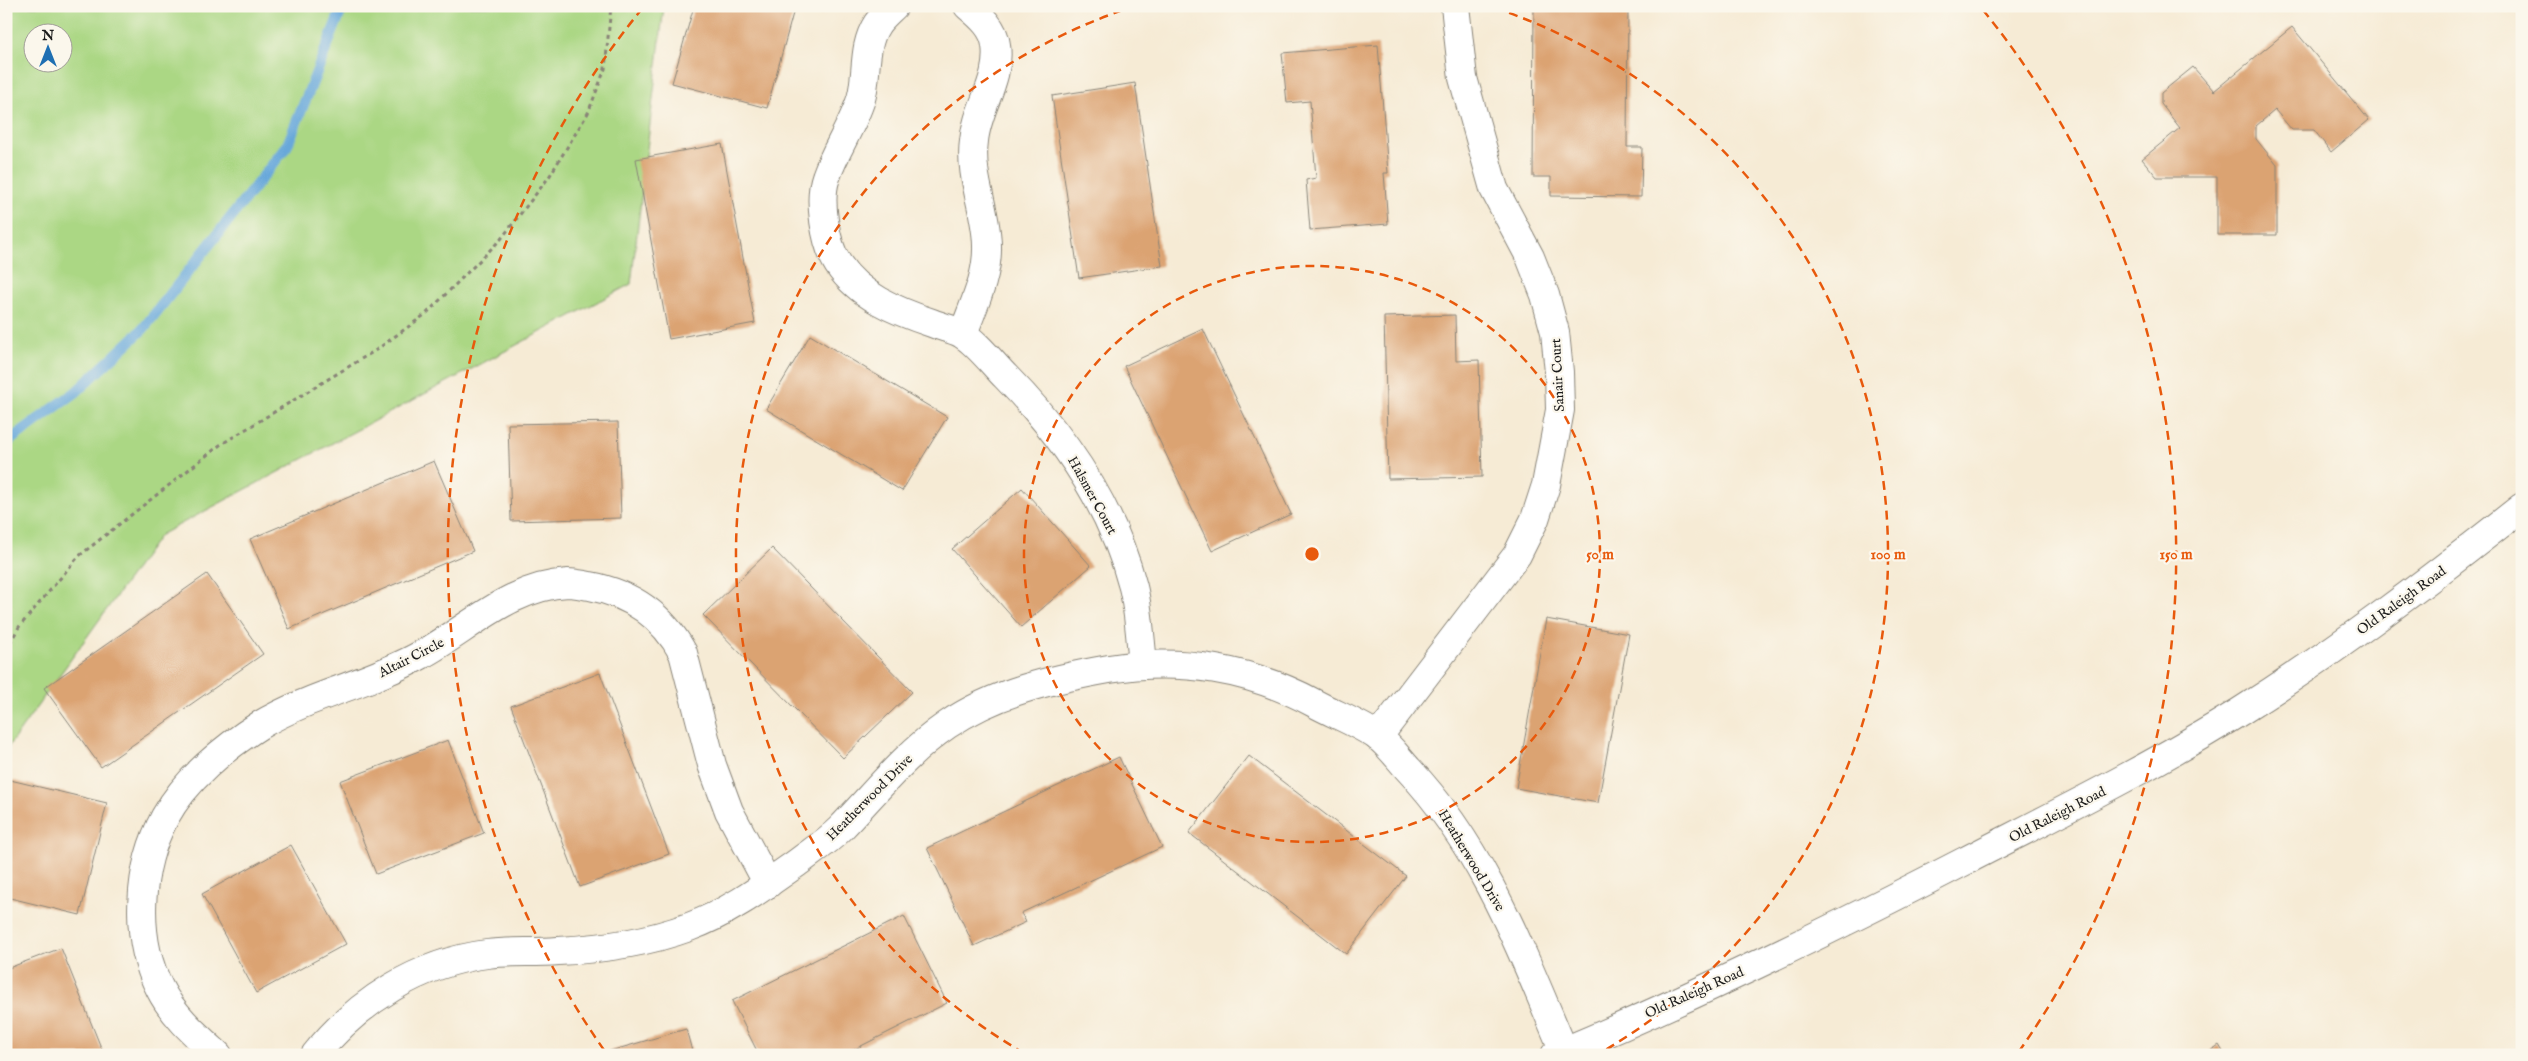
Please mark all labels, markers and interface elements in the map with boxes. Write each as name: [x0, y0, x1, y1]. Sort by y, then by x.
north arrow: [22, 22, 72, 72]
text: N: [41, 27, 54, 45]
street label: Sanair Court: [1547, 338, 1569, 412]
street label: Halsmer Court: [1063, 453, 1121, 538]
centre of rings: [1303, 545, 1321, 563]
text: 50 m: [1586, 545, 1614, 564]
text: 100 m: [1870, 545, 1906, 564]
text: 150 m: [2159, 545, 2193, 564]
street label: Old Raleigh Road: [2353, 562, 2450, 639]
street label: Altair Circle: [375, 633, 448, 683]
street label: Heatherwood Drive: [823, 750, 917, 845]
street label: Old Raleigh Road: [2006, 783, 2109, 847]
street label: Heatherwood Drive: [1434, 806, 1509, 915]
street label: Old Raleigh Road: [1642, 963, 1747, 1023]

